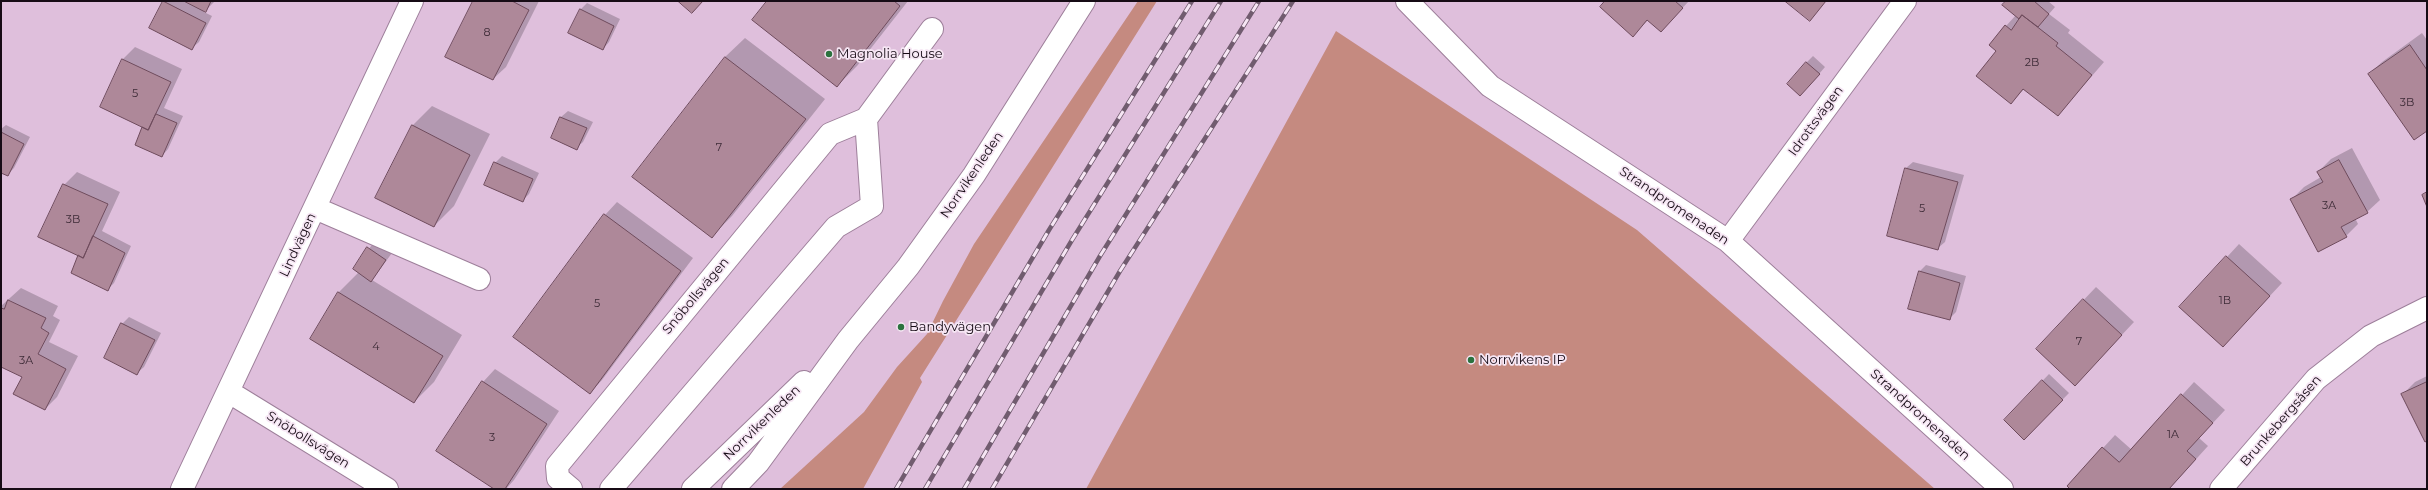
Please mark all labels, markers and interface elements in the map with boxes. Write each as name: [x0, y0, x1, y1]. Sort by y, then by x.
house number: 8: [483, 26, 491, 40]
place label: Magnolia House: [837, 46, 943, 62]
marker: Magnolia House: [824, 49, 834, 59]
house number: 2B: [2025, 56, 2039, 70]
street label: Idrottsvägen: [1785, 83, 1847, 159]
house number: 5: [132, 87, 138, 101]
house number: 3B: [2400, 96, 2414, 110]
street label: Norrvikenleden: [937, 129, 1007, 221]
house number: 7: [716, 141, 722, 155]
street label: Strandpromenaden: [1616, 164, 1732, 248]
house number: 3A: [2322, 199, 2336, 213]
house number: 5: [1919, 202, 1925, 216]
street label: Lindvägen: [276, 211, 320, 279]
house number: 3B: [66, 213, 80, 227]
street label: Snöbollsvägen: [659, 255, 733, 337]
house number: 1B: [2219, 294, 2231, 308]
house number: 5: [594, 297, 600, 311]
place label: Bandyvägen: [909, 319, 991, 335]
marker: Bandyvägen: [896, 322, 906, 332]
house number: 7: [2076, 335, 2082, 349]
house number: 4: [372, 340, 380, 354]
place label: Norrvikens IP: [1479, 352, 1566, 368]
house number: 3A: [19, 354, 33, 368]
marker: Norrvikens IP: [1466, 355, 1476, 365]
street label: Strandpromenaden: [1867, 366, 1973, 464]
street label: Brunkebergsåsen: [2237, 372, 2325, 470]
street label: Norrvikenleden: [720, 382, 804, 464]
street label: Snöbollsvägen: [264, 408, 352, 472]
house number: 1A: [2167, 428, 2179, 442]
house number: 3: [489, 431, 495, 445]

